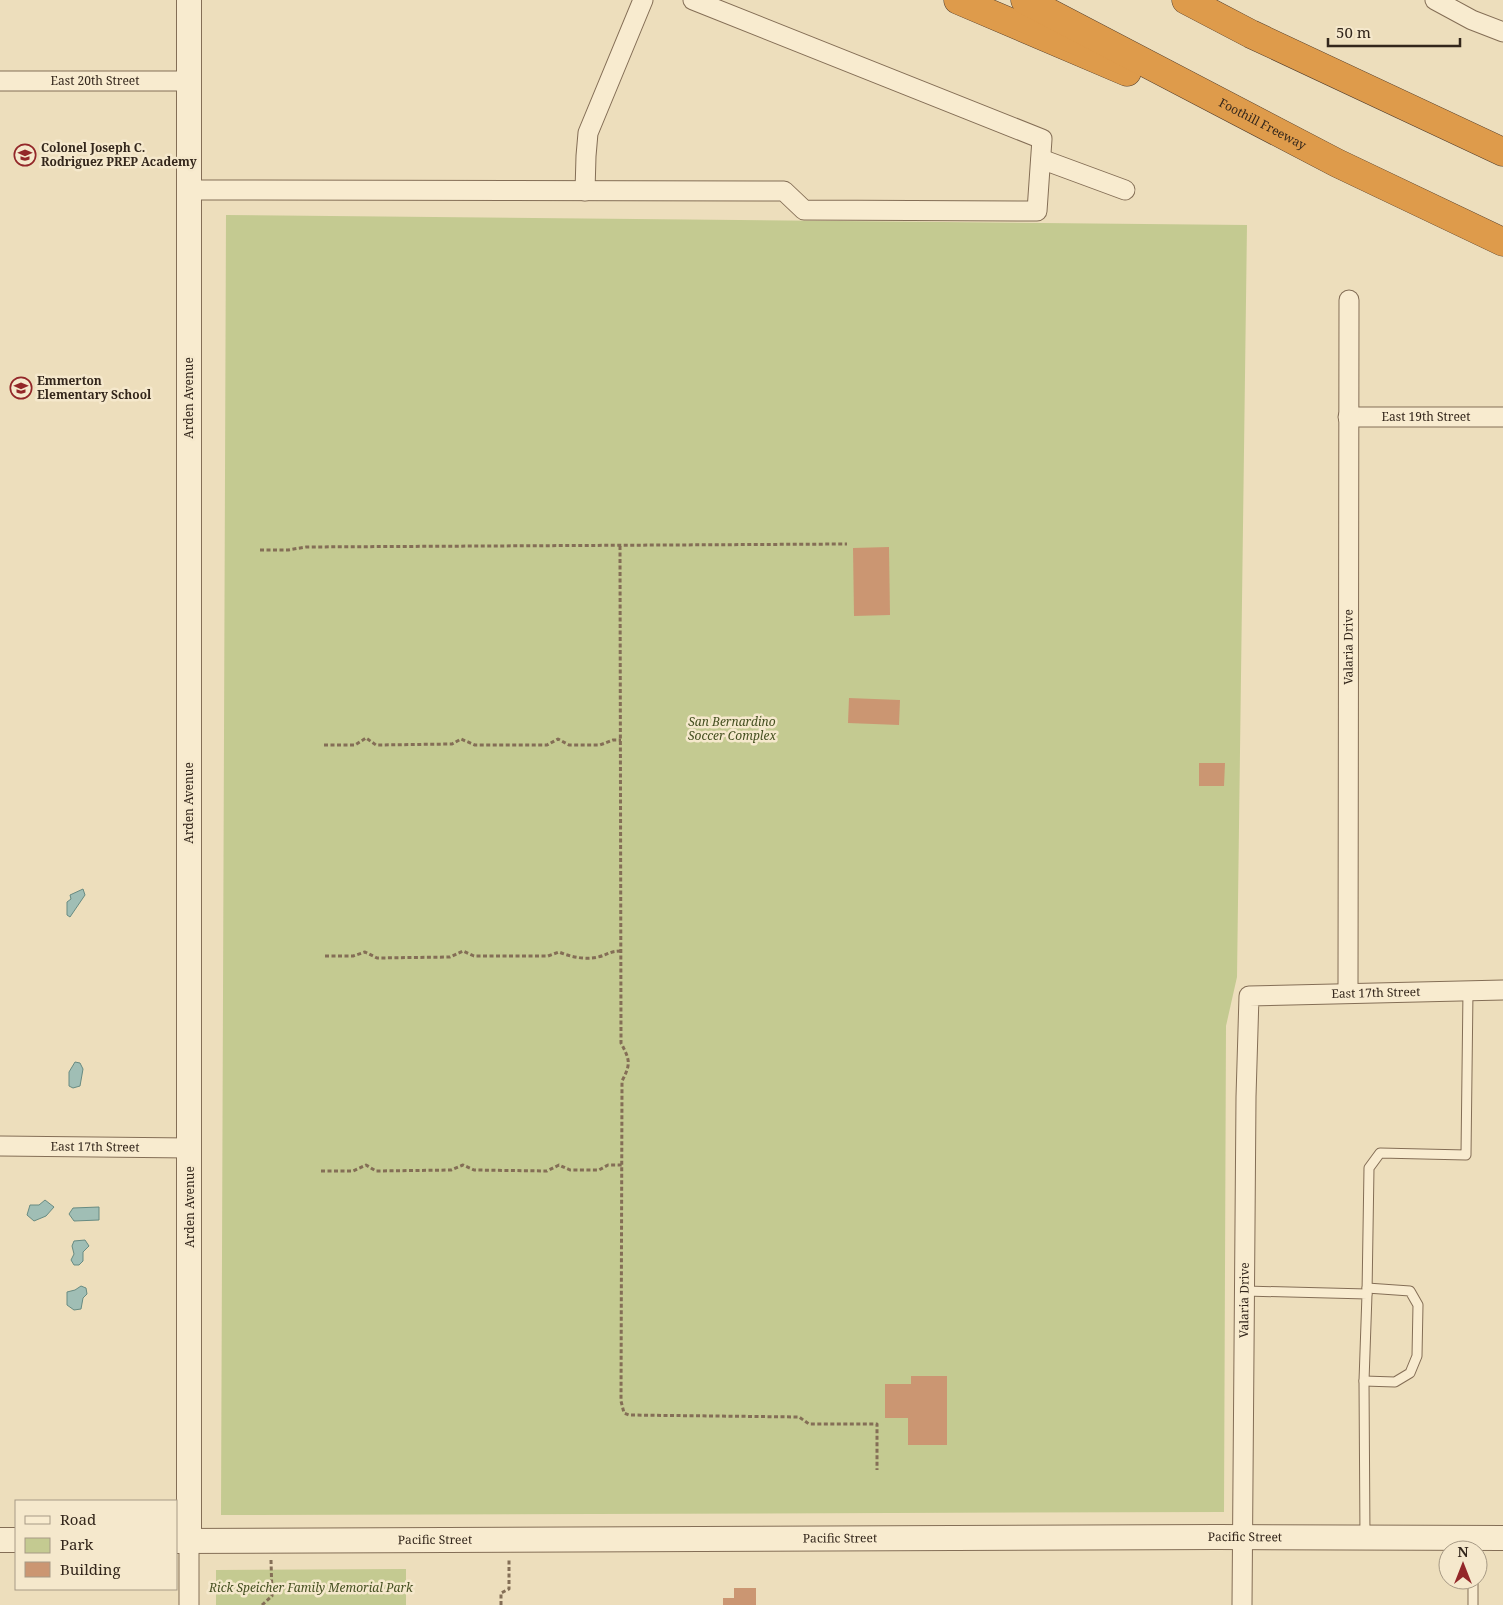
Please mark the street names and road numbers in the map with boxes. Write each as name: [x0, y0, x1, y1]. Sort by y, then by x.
street label: East 20th Street: [51, 72, 139, 89]
street label: Foothill Freeway: [1216, 94, 1309, 154]
street label: Arden Avenue: [180, 357, 197, 439]
street label: East 19th Street: [1382, 408, 1470, 425]
street label: Valaria Drive: [1339, 609, 1357, 685]
street label: Arden Avenue: [180, 762, 197, 844]
street label: East 17th Street: [1331, 983, 1421, 1002]
street label: East 17th Street: [50, 1138, 140, 1155]
street label: Arden Avenue: [181, 1166, 198, 1248]
street label: Valaria Drive: [1235, 1262, 1253, 1338]
street label: Pacific Street: [1208, 1528, 1282, 1545]
street label: Pacific Street: [803, 1529, 877, 1547]
street label: Pacific Street: [398, 1531, 472, 1548]

